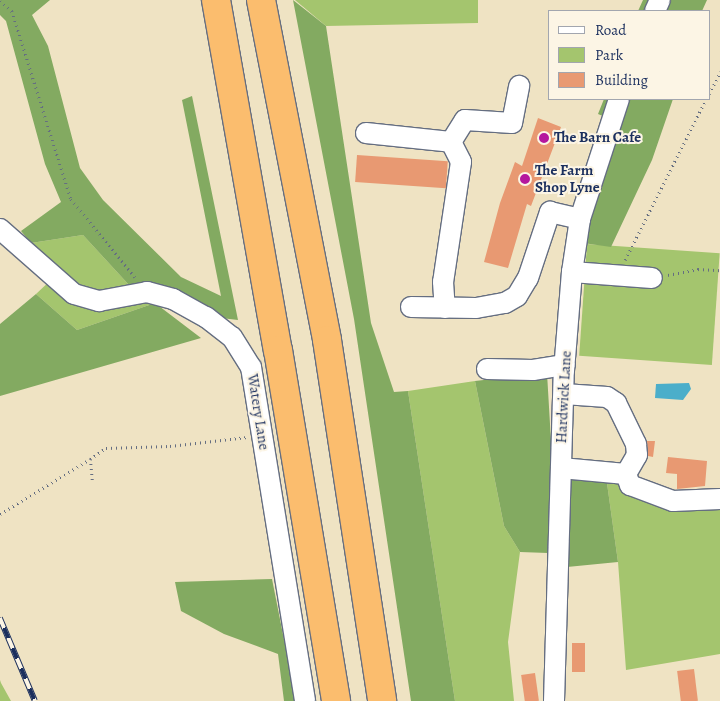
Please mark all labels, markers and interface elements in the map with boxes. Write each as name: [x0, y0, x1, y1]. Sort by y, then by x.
legend: [548, 10, 710, 100]
text: Road: [595, 20, 626, 40]
text: Park: [595, 45, 623, 65]
text: Building: [595, 70, 648, 90]
place label: The Barn Cafe: [554, 129, 641, 147]
marker: The Barn Cafe: [538, 132, 550, 144]
place label: The Farm Shop Lyne: [535, 161, 600, 196]
marker: The Farm Shop Lyne: [519, 173, 531, 185]
street label: Hardwick Lane: [553, 350, 575, 444]
street label: Watery Lane: [243, 373, 273, 451]

